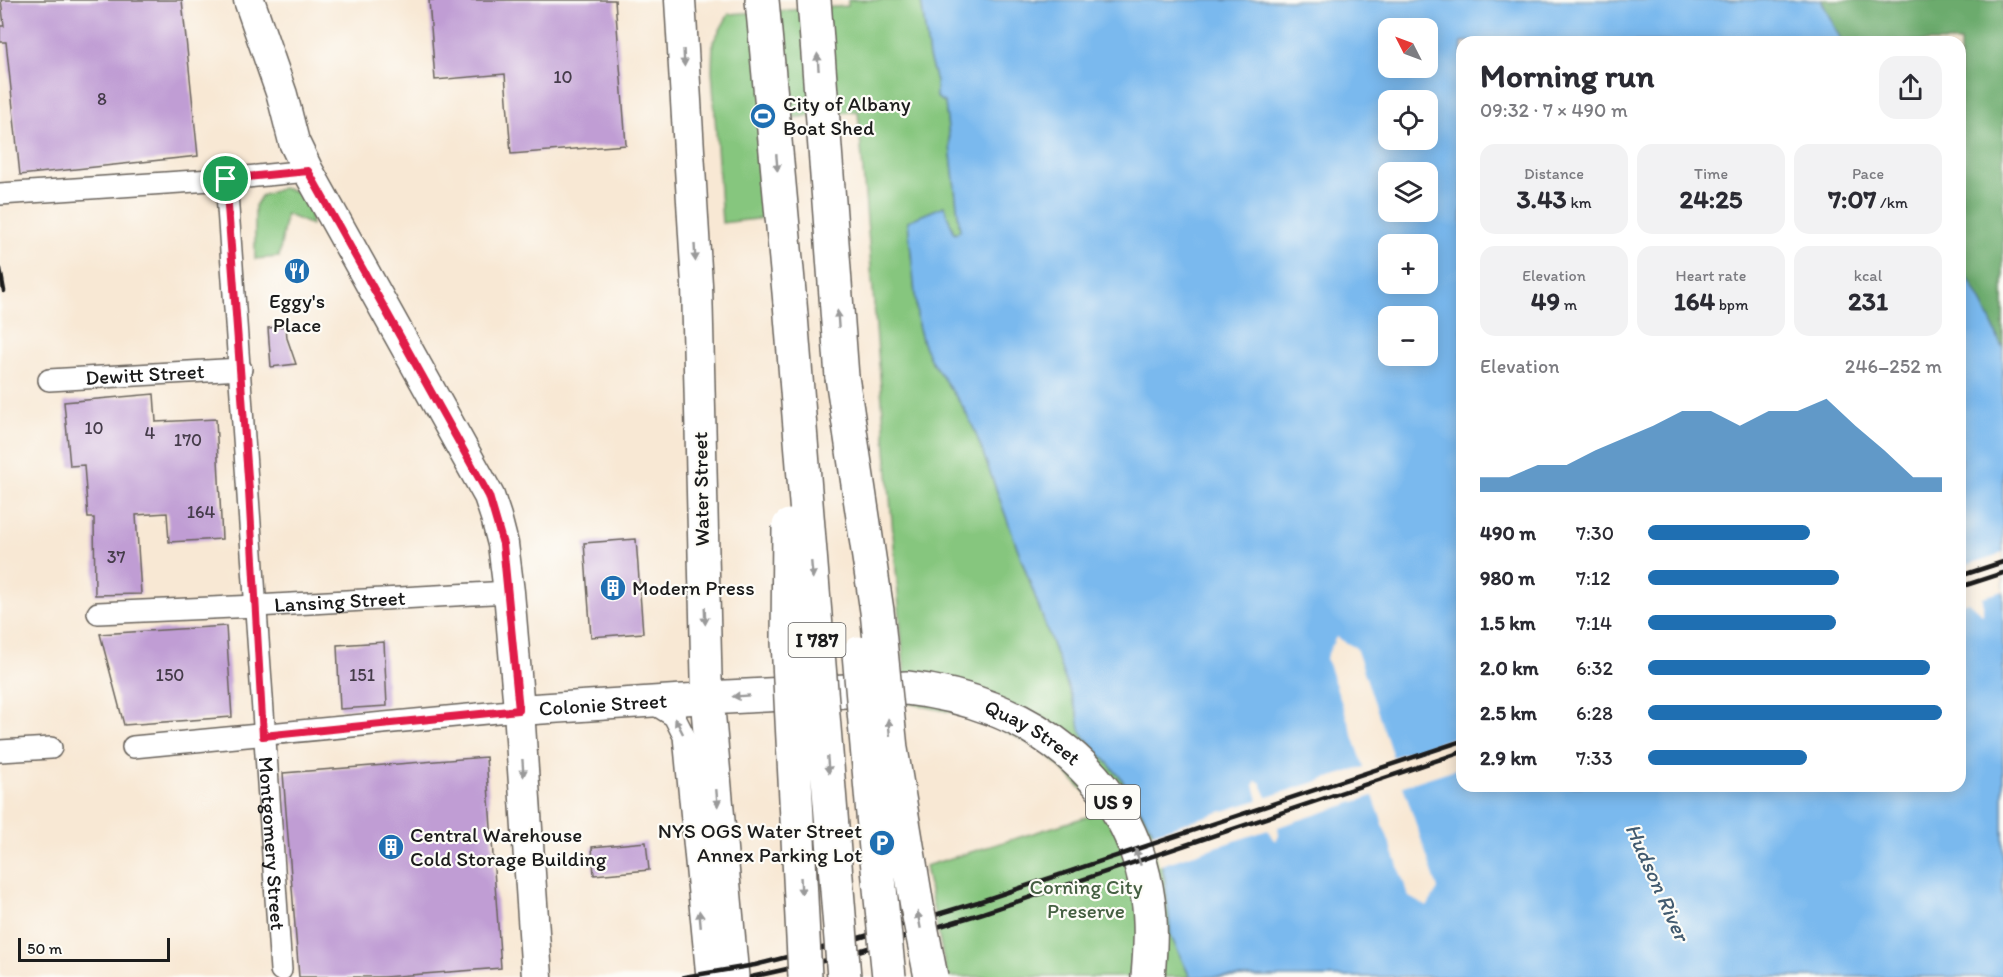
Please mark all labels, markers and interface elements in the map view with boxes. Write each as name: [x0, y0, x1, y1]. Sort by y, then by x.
north arrow: [1378, 18, 1438, 78]
map controls: [1378, 18, 1438, 366]
one-way arrow: [679, 49, 688, 68]
one-way arrow: [814, 52, 823, 71]
text: Morning run: [1480, 56, 1655, 95]
button: share: [1879, 56, 1942, 119]
house number: 10: [553, 66, 573, 88]
house number: 8: [97, 88, 107, 110]
button: locate: [1378, 90, 1438, 150]
place label: City of Albany Boat Shed: [783, 91, 911, 140]
text: 09:32 · 7 × 490 m: [1480, 98, 1628, 122]
sports icon: City of Albany Boat Shed: [748, 101, 778, 131]
pin: [200, 153, 251, 204]
one-way arrow: [772, 153, 782, 172]
icon: arrive: [209, 162, 242, 195]
button: layers: [1378, 162, 1438, 222]
text: Distance: [1524, 164, 1584, 183]
text: Time: [1694, 164, 1728, 183]
text: Pace: [1852, 164, 1884, 183]
text: 3.43: [1516, 183, 1567, 215]
text: 24:25: [1680, 183, 1743, 215]
text: 7:07: [1828, 183, 1876, 215]
text: km: [1567, 193, 1592, 212]
text: /km: [1876, 193, 1908, 212]
button: +: [1378, 234, 1438, 294]
one-way arrow: [691, 244, 700, 263]
restaurant icon: Eggy's Place: [282, 256, 312, 286]
text: Elevation: [1522, 266, 1586, 285]
text: Heart rate: [1676, 266, 1746, 285]
text: kcal: [1854, 266, 1882, 285]
text: 49: [1531, 285, 1560, 317]
text: 164: [1674, 285, 1715, 317]
text: 231: [1848, 285, 1888, 317]
place label: Eggy's Place: [269, 288, 325, 337]
text: m: [1560, 295, 1577, 314]
text: bpm: [1715, 295, 1748, 314]
button: −: [1378, 306, 1438, 366]
one-way arrow: [833, 309, 843, 328]
text: Elevation: [1480, 354, 1559, 378]
text: 246–252 m: [1845, 354, 1942, 378]
street label: Dewitt Street: [84, 358, 205, 390]
house number: 10: [84, 417, 104, 439]
house number: 4: [145, 422, 156, 444]
house number: 170: [174, 429, 202, 451]
street label: Water Street: [687, 431, 714, 547]
house number: 164: [187, 501, 216, 523]
text: 490 m: [1480, 521, 1536, 545]
text: 7:30: [1576, 521, 1614, 545]
house number: 37: [107, 546, 125, 568]
one-way arrow: [807, 561, 816, 580]
text: 980 m: [1480, 566, 1535, 590]
text: 7:12: [1576, 566, 1611, 590]
building icon: Modern Press: [598, 573, 628, 603]
place label: Modern Press: [632, 575, 755, 600]
street label: Lansing Street: [273, 585, 406, 617]
one-way arrow: [700, 606, 709, 625]
text: 1.5 km: [1480, 611, 1536, 635]
text: 7:14: [1576, 611, 1612, 635]
road number: I 787: [788, 623, 846, 657]
text: 2.0 km: [1480, 656, 1539, 680]
text: 6:32: [1576, 656, 1613, 680]
house number: 150: [156, 664, 184, 686]
house number: 151: [349, 664, 375, 686]
street label: Colonie Street: [538, 688, 668, 721]
one-way arrow: [732, 691, 751, 701]
street label: Quay Street: [981, 694, 1086, 770]
text: 2.5 km: [1480, 701, 1537, 725]
text: 6:28: [1576, 701, 1613, 725]
one-way arrow: [674, 717, 684, 734]
one-way arrow: [884, 718, 894, 737]
text: 2.9 km: [1480, 746, 1537, 770]
text: 7:33: [1576, 746, 1613, 770]
one-way arrow: [823, 755, 832, 774]
street label: Montgomery Street: [254, 756, 291, 931]
one-way arrow: [518, 759, 528, 778]
road number: US 9: [1086, 785, 1140, 819]
one-way arrow: [712, 789, 722, 808]
place label: NYS OGS Water Street Annex Parking Lot: [658, 818, 862, 867]
water label: Hudson River: [1620, 819, 1697, 948]
place label: Central Warehouse Cold Storage Building: [410, 822, 607, 871]
parking icon: NYS OGS Water Street Annex Parking Lot: [867, 828, 897, 858]
building icon: Central Warehouse Cold Storage Building: [376, 832, 406, 862]
one-way arrow: [1133, 848, 1143, 866]
park label: Corning City Preserve: [1029, 874, 1143, 923]
one-way arrow: [797, 876, 806, 895]
one-way arrow: [695, 909, 705, 928]
one-way arrow: [914, 910, 923, 929]
scale bar: [18, 935, 170, 962]
text: 50 m: [27, 939, 62, 958]

